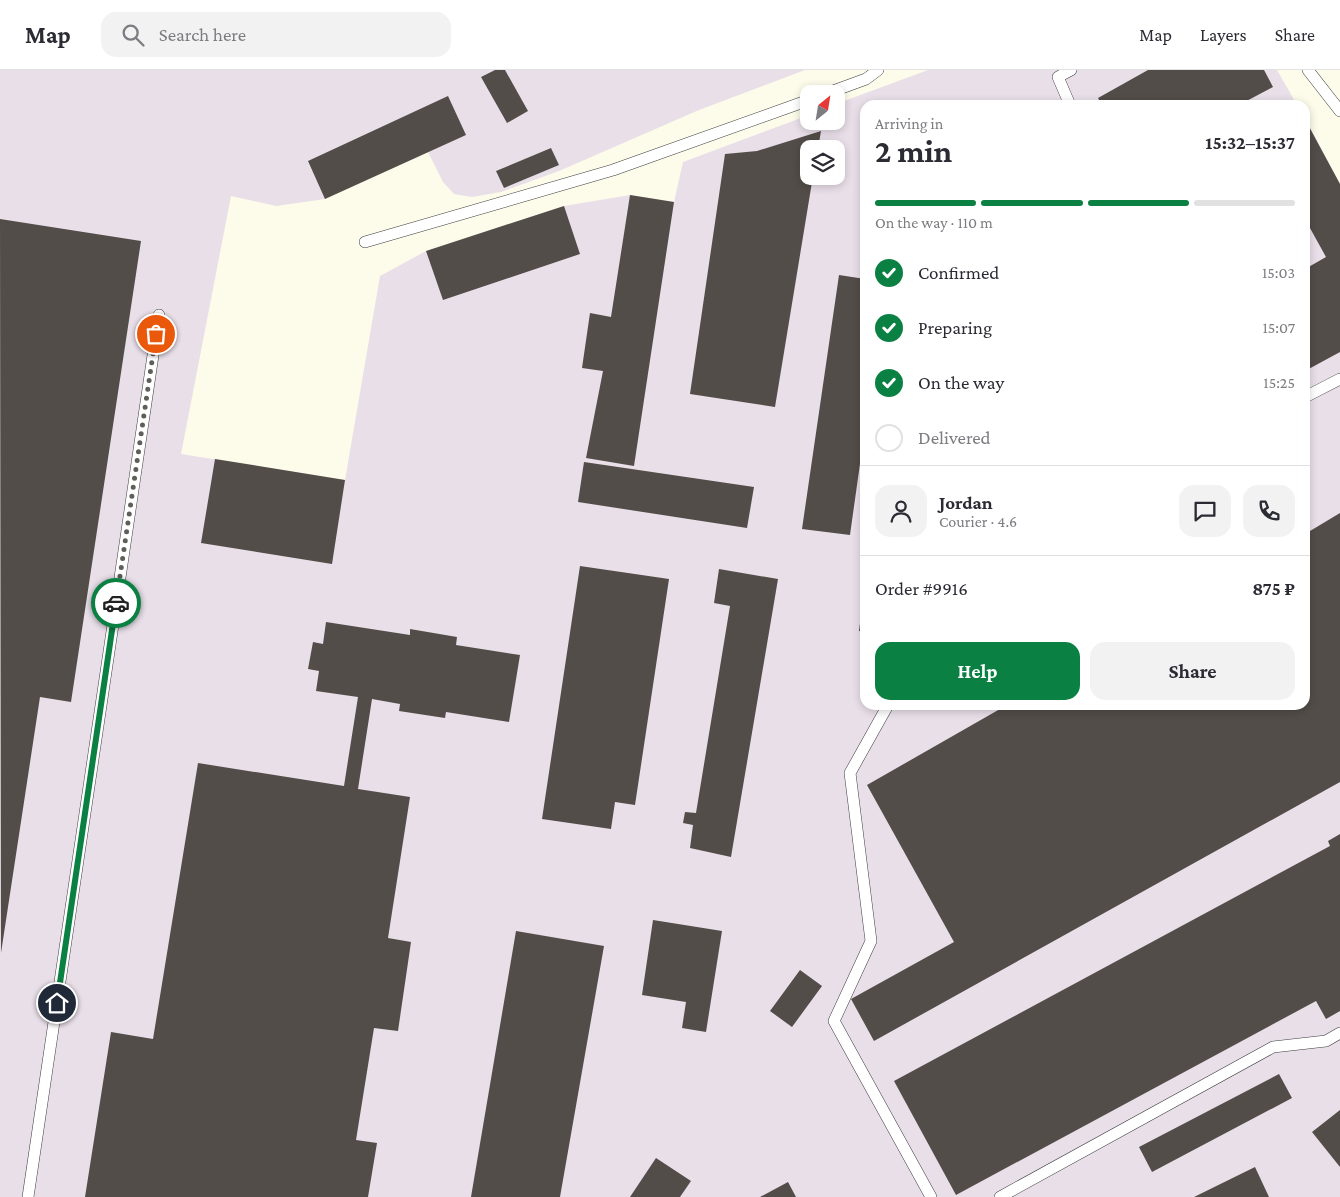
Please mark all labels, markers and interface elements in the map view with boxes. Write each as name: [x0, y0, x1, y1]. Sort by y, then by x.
search box: [101, 12, 451, 57]
text: Map: [25, 21, 71, 48]
icon: search: [119, 21, 147, 49]
text: Search here: [159, 24, 246, 45]
text: Map: [1139, 25, 1172, 45]
text: Layers: [1200, 25, 1247, 45]
text: Share: [1275, 25, 1315, 45]
north arrow: [800, 85, 845, 130]
map controls: [800, 85, 845, 185]
text: Arriving in: [875, 115, 943, 132]
text: 15:32–15:37: [1205, 132, 1295, 153]
text: 2 min: [875, 133, 952, 169]
button: layers: [800, 140, 845, 185]
text: On the way · 110 m: [875, 214, 993, 231]
icon: check: [875, 259, 903, 287]
text: Confirmed: [918, 262, 999, 283]
text: 15:03: [1262, 264, 1295, 281]
pin: [135, 313, 177, 355]
icon: check: [875, 314, 903, 342]
text: Preparing: [918, 317, 992, 338]
text: 15:07: [1262, 319, 1295, 336]
icon: bag: [142, 320, 170, 348]
icon: check: [875, 369, 903, 397]
text: On the way: [918, 372, 1004, 393]
text: 15:25: [1263, 374, 1295, 391]
text: Delivered: [918, 427, 991, 448]
button: person: [875, 485, 927, 537]
button: chat: [1179, 485, 1231, 537]
button: phone: [1243, 485, 1295, 537]
text: Jordan: [939, 492, 993, 513]
text: Courier · 4.6: [939, 513, 1017, 530]
courier: [91, 578, 141, 628]
text: Order #9916: [875, 578, 968, 599]
text: 875 ₽: [1252, 578, 1295, 599]
icon: car: [102, 589, 130, 617]
button: Help: [875, 642, 1080, 700]
button: Share: [1090, 642, 1295, 700]
pin: [36, 982, 78, 1024]
icon: home: [43, 989, 71, 1017]

